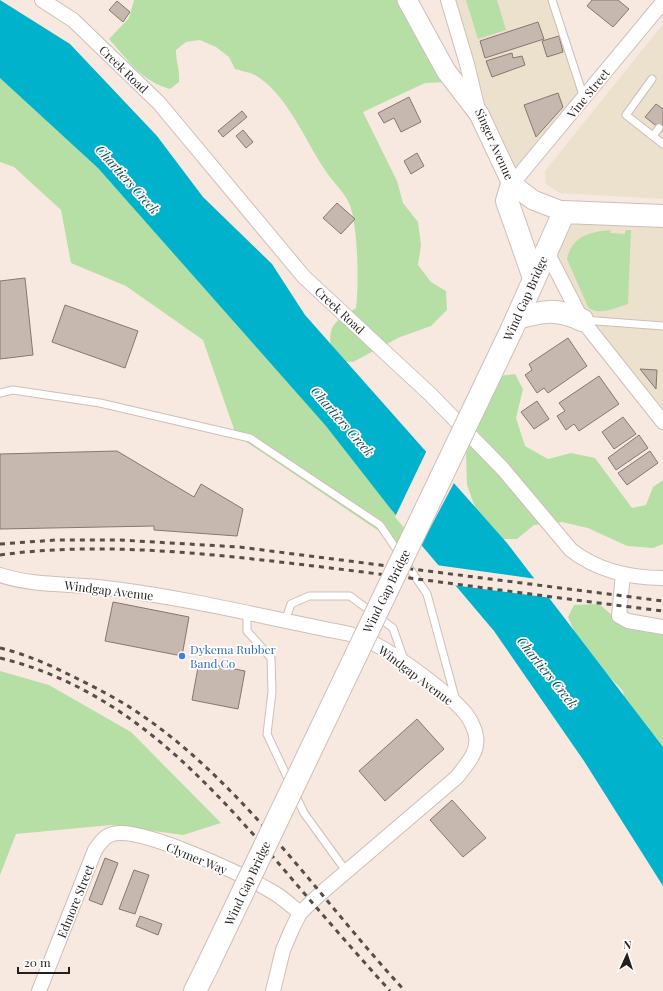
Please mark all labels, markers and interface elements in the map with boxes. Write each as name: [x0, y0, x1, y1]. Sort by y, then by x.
street label: Creek Road: [96, 42, 152, 96]
street label: Vine Street: [563, 64, 613, 122]
street label: Singer Avenue: [472, 106, 518, 182]
water label: Chartiers Creek: [92, 141, 164, 217]
street label: Wind Gap Bridge: [499, 253, 551, 344]
street label: Creek Road: [312, 283, 368, 337]
water label: Chartiers Creek: [308, 382, 378, 460]
street label: Wind Gap Bridge: [358, 547, 413, 636]
street label: Windgap Avenue: [63, 576, 154, 603]
water label: Chartiers Creek: [514, 633, 582, 712]
place label: Dykema Rubber Band Co: [190, 641, 277, 671]
street label: Windgap Avenue: [375, 641, 457, 708]
marker: Dykema Rubber Band Co: [177, 651, 187, 661]
street label: Wind Gap Bridge: [220, 838, 273, 929]
street label: Clymer Way: [164, 839, 230, 877]
street label: Edmore Street: [53, 861, 97, 940]
north arrow: [607, 935, 647, 975]
text: N: [623, 937, 632, 952]
scale bar: [18, 949, 69, 975]
text: 20 m: [24, 954, 51, 970]

